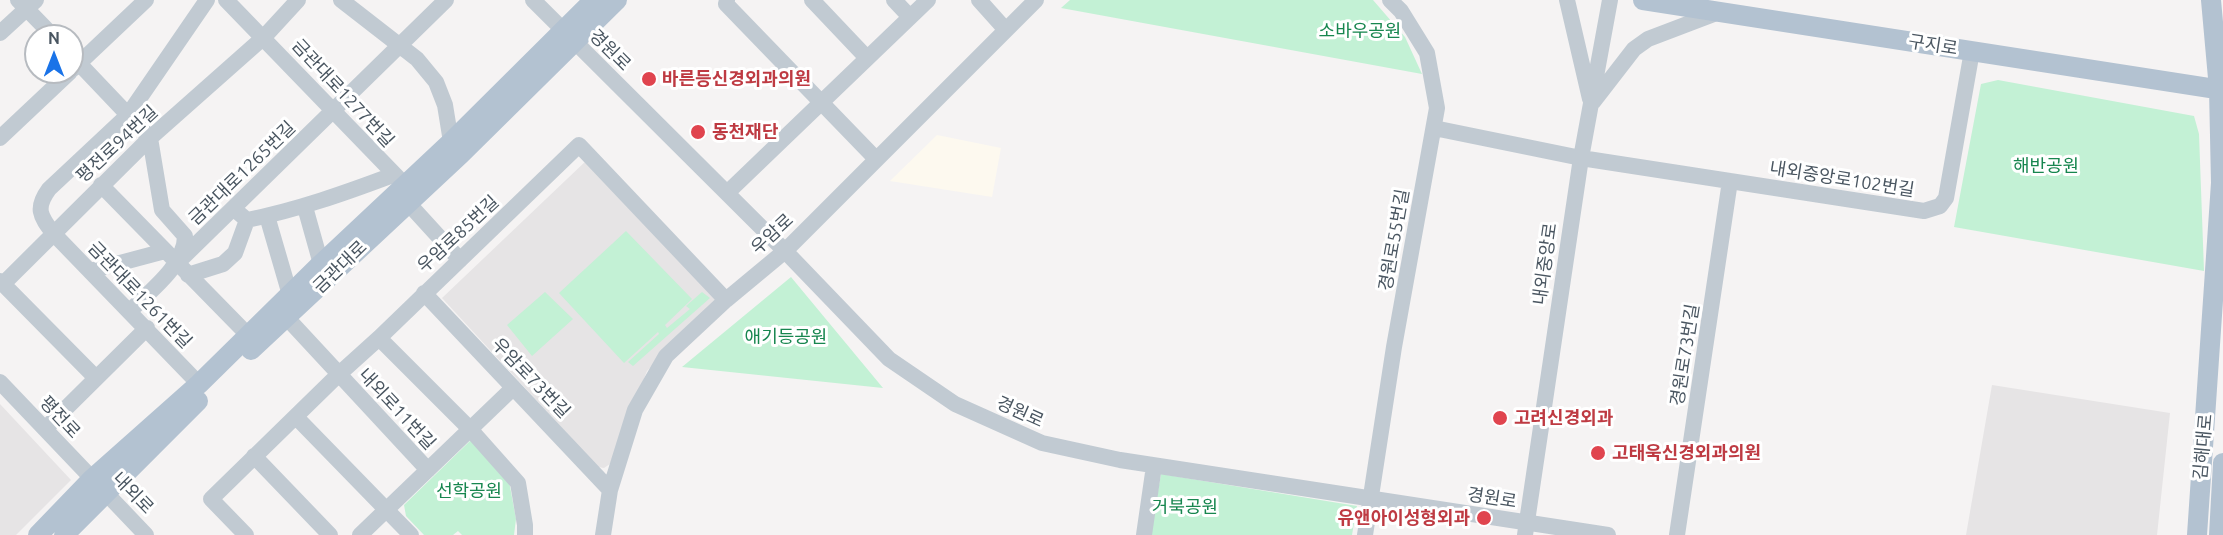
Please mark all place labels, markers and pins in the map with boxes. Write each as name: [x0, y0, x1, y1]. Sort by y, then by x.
place label: 바른등신경외과의원: [662, 68, 811, 90]
marker: 바른등신경외과의원: [640, 70, 658, 88]
place label: 동천재단: [712, 121, 778, 143]
marker: 동천재단: [689, 123, 707, 141]
place label: 고려신경외과: [1514, 407, 1613, 429]
marker: 고려신경외과: [1491, 409, 1509, 427]
place label: 고태욱신경외과의원: [1612, 442, 1761, 464]
marker: 고태욱신경외과의원: [1589, 444, 1607, 462]
place label: 유앤아이성형외과: [1338, 507, 1470, 529]
marker: 유앤아이성형외과: [1475, 509, 1493, 527]

